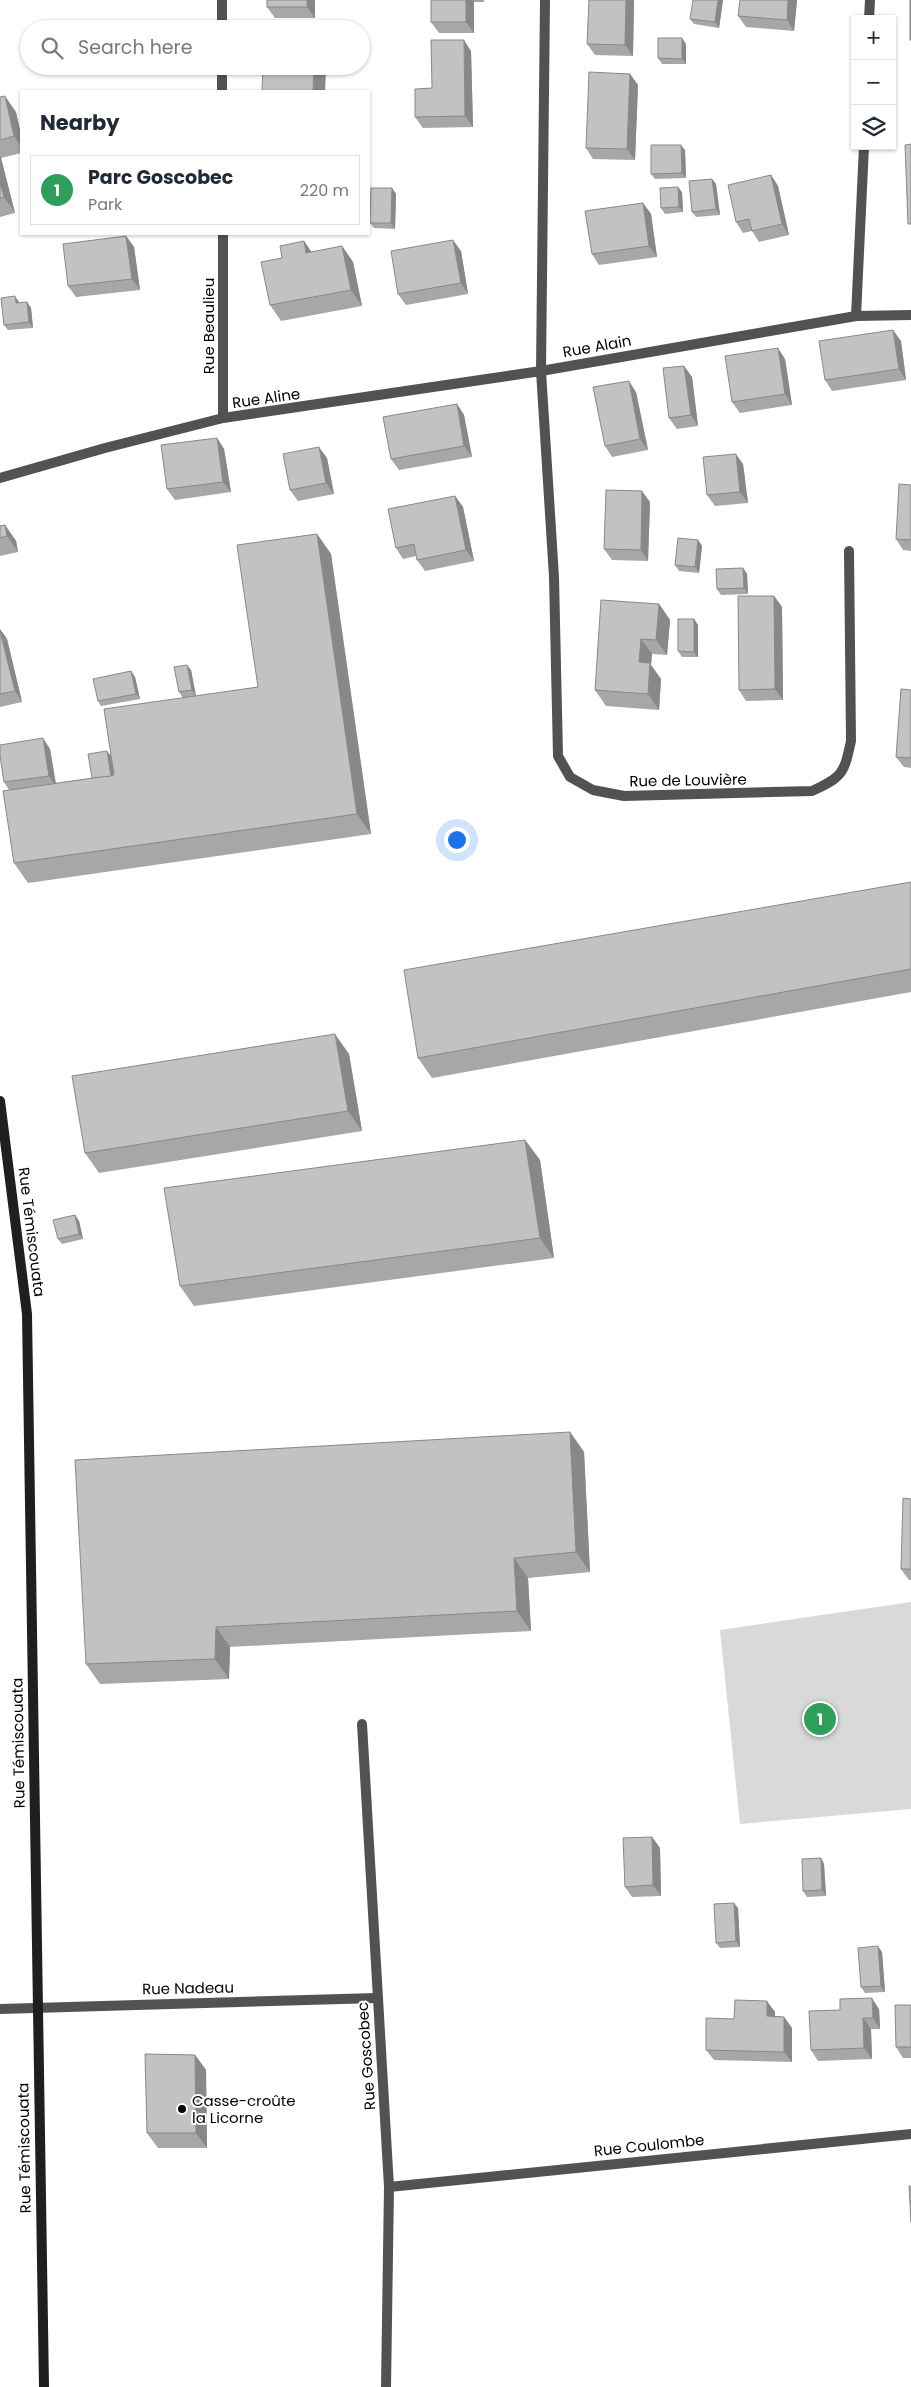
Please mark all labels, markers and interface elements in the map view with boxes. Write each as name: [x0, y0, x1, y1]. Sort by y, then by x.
map controls: [851, 15, 896, 150]
button: +: [851, 15, 896, 60]
search box: [20, 20, 370, 75]
icon: search: [38, 34, 66, 62]
text: Search here: [78, 34, 192, 61]
button: −: [851, 60, 896, 105]
button: layers: [851, 105, 896, 150]
text: Nearby: [40, 108, 120, 137]
text: Parc Goscobec: [88, 164, 233, 191]
text: 1: [54, 179, 60, 202]
text: 220 m: [300, 179, 349, 202]
text: Park: [88, 193, 122, 216]
street label: Rue Beaulieu: [198, 278, 219, 374]
street label: Rue Alain: [561, 330, 633, 362]
street label: Rue Aline: [231, 383, 301, 413]
street label: Rue de Louvière: [629, 768, 747, 792]
your location: [444, 827, 470, 853]
street label: Rue Témiscouata: [14, 1166, 50, 1298]
street label: Rue Témiscouata: [6, 1678, 30, 1808]
pin: 1: [804, 1700, 836, 1738]
street label: Rue Nadeau: [142, 1977, 234, 1999]
street label: Rue Goscobec: [352, 2001, 380, 2111]
street label: Rue Témiscouata: [12, 2083, 36, 2213]
place label: Casse-croûte la Licorne: [192, 2090, 296, 2128]
marker: Casse-croûte la Licorne: [176, 2103, 188, 2115]
street label: Rue Coulombe: [593, 2129, 705, 2161]

